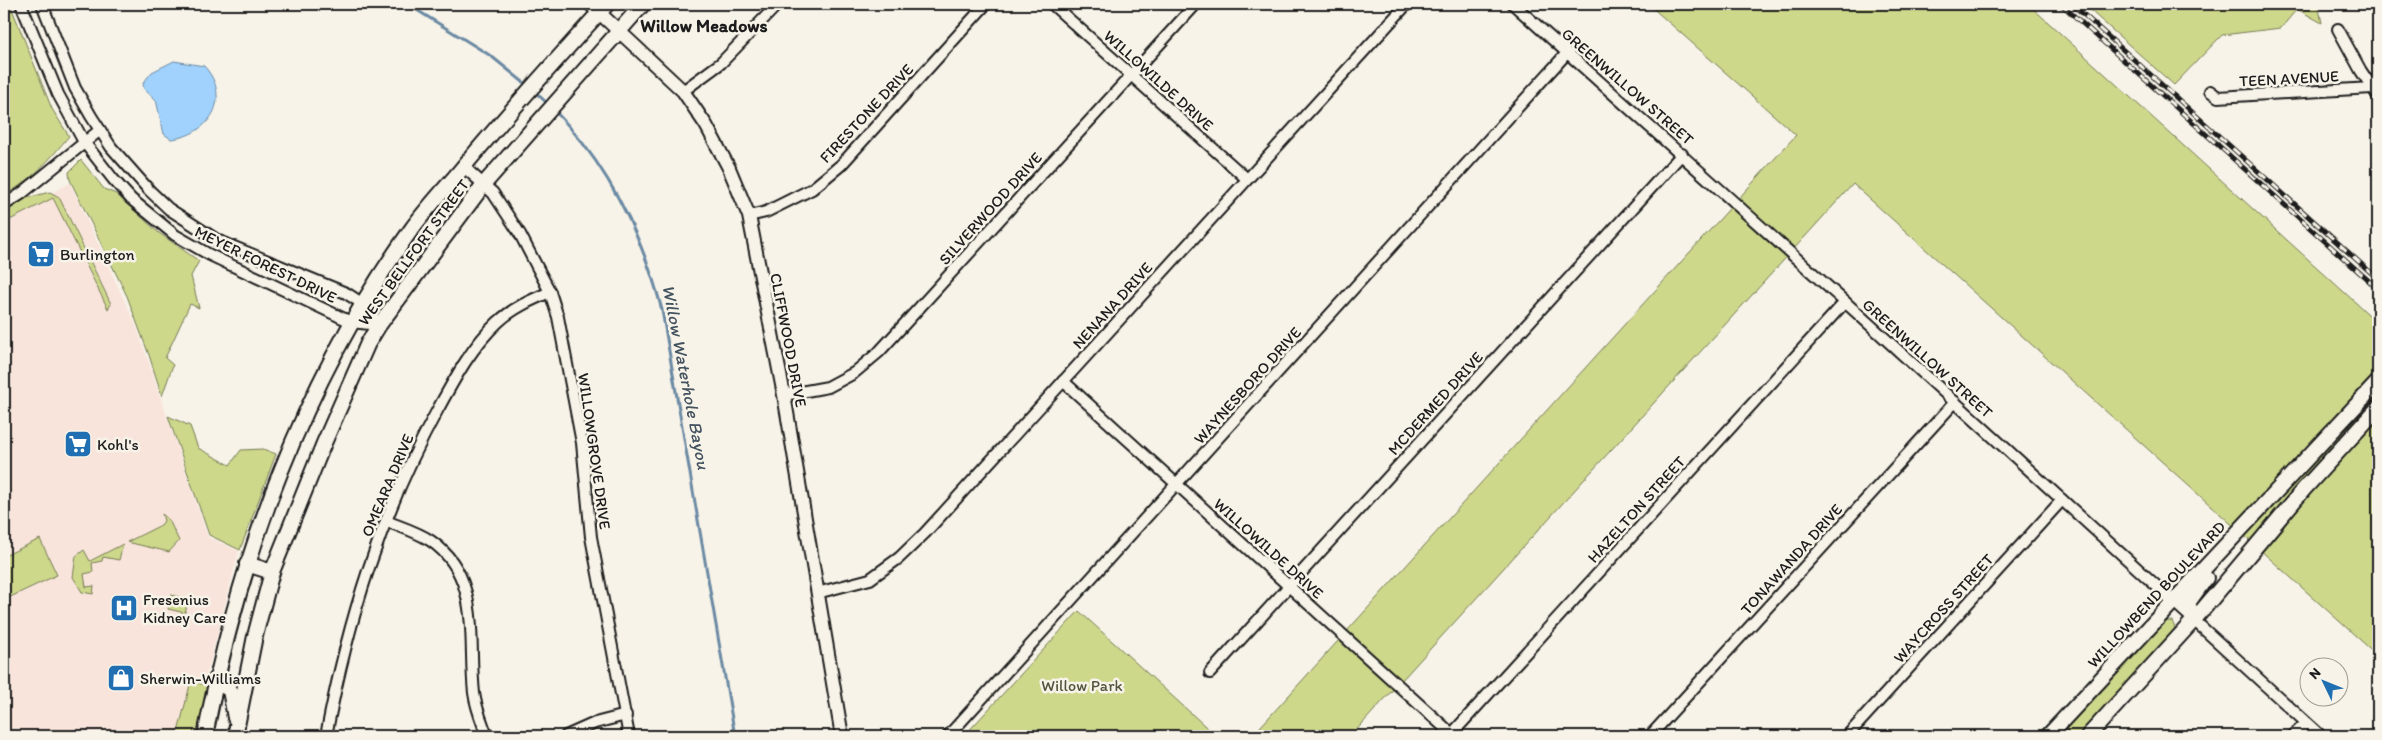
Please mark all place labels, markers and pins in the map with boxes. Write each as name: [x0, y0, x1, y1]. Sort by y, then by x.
supermarket icon: Burlington: [26, 239, 56, 269]
place label: Burlington: [60, 245, 135, 264]
supermarket icon: Kohl's: [63, 429, 93, 459]
place label: Kohl's: [97, 435, 139, 454]
place label: Fresenius Kidney Care: [143, 590, 226, 627]
hospital icon: Fresenius Kidney Care: [109, 593, 139, 623]
shop icon: Sherwin-Williams: [106, 663, 136, 693]
place label: Sherwin-Williams: [140, 669, 261, 688]

